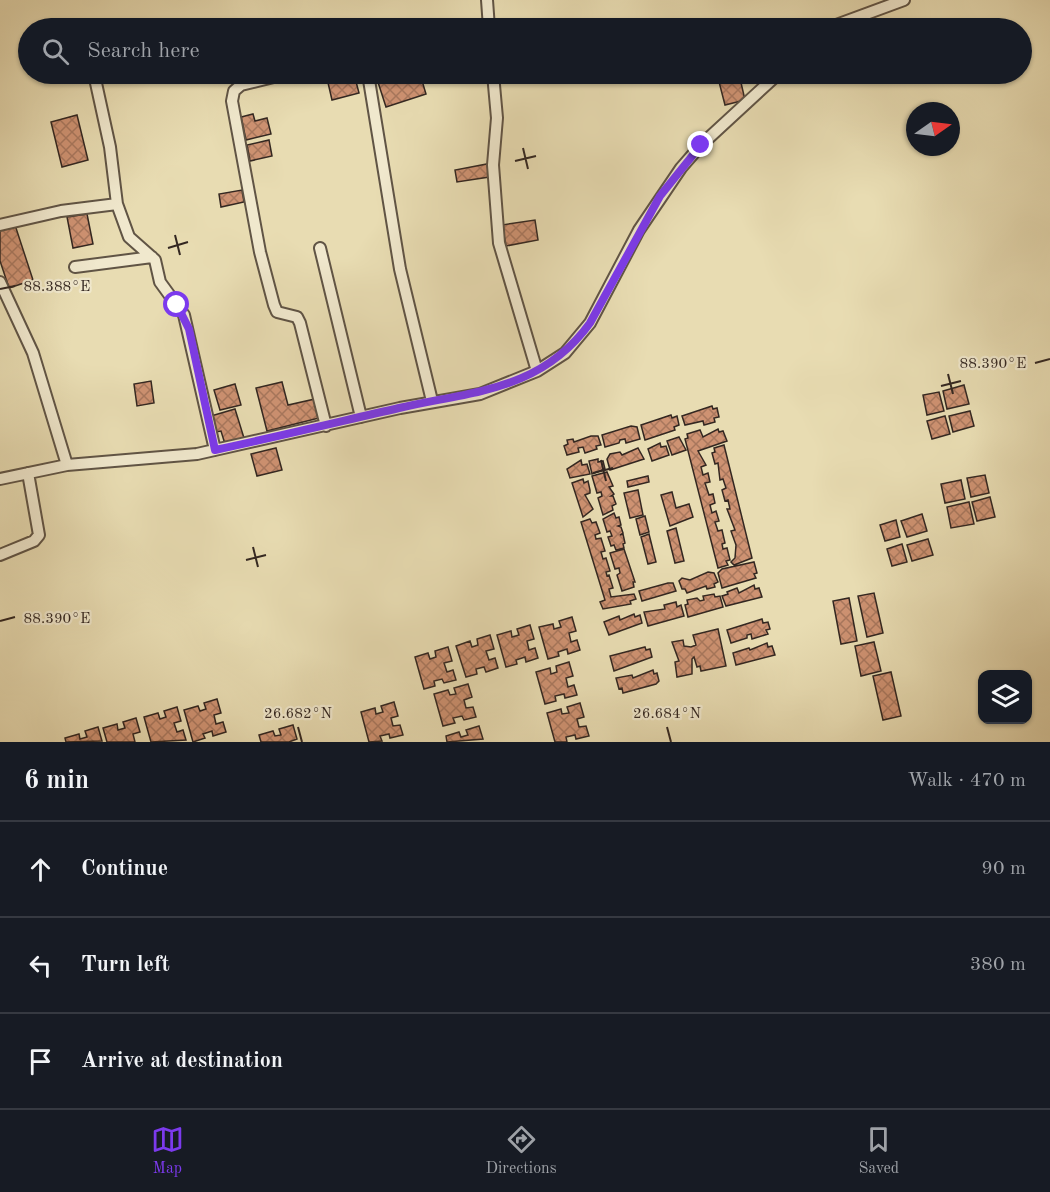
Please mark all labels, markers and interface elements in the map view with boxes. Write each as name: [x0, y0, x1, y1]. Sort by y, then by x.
search box: [18, 18, 1032, 84]
icon: search: [39, 35, 72, 68]
text: Search here: [87, 40, 200, 62]
north arrow: [906, 102, 960, 156]
route end: [687, 131, 713, 157]
text: 88.388°E: [24, 280, 90, 295]
route start: [163, 291, 189, 317]
text: 88.390°E: [960, 357, 1026, 372]
text: 88.390°E: [24, 612, 90, 627]
map controls: [978, 670, 1032, 724]
button: layers: [978, 670, 1032, 724]
text: 26.682°N: [264, 707, 332, 722]
text: 26.684°N: [633, 707, 701, 722]
text: 6 min: [24, 768, 89, 794]
text: Walk · 470 m: [907, 771, 1026, 791]
icon: ahead: [24, 853, 57, 886]
text: Continue: [81, 858, 168, 880]
text: 90 m: [981, 859, 1026, 879]
icon: left: [24, 949, 57, 982]
text: Turn left: [81, 954, 170, 976]
text: 380 m: [970, 955, 1026, 975]
icon: arrive: [24, 1045, 57, 1078]
text: Arrive at destination: [81, 1050, 283, 1072]
tab: Map: [151, 1123, 184, 1179]
tab: Directions: [486, 1123, 557, 1179]
tab: Saved: [858, 1123, 899, 1179]

